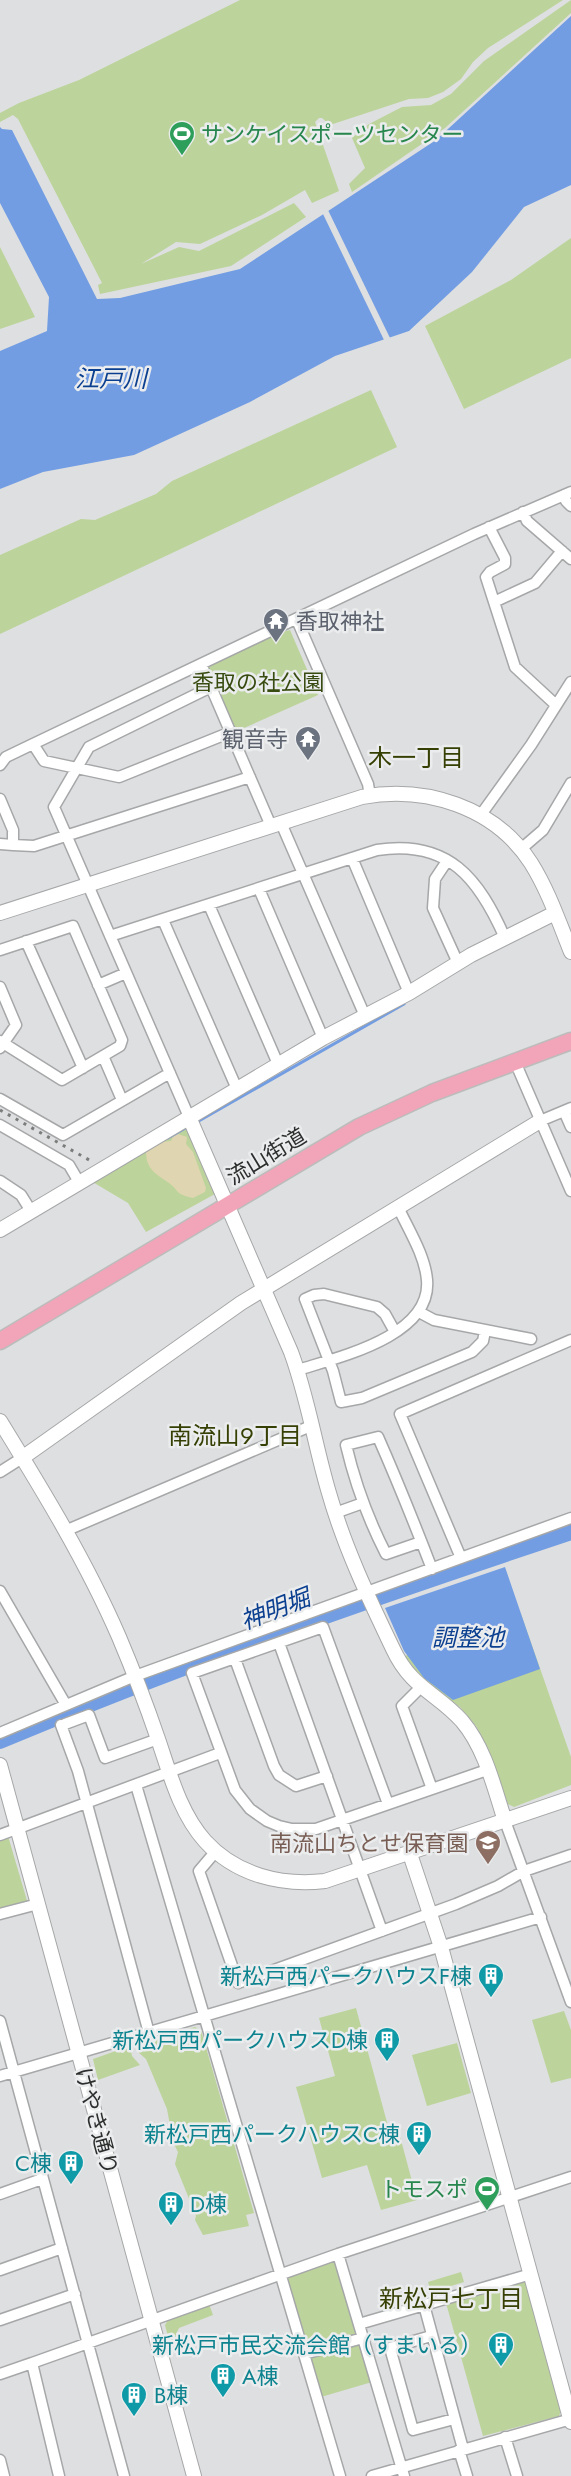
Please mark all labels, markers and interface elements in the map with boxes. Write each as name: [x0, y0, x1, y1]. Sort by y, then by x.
place label: サンケイスポーツセンター: [201, 118, 463, 150]
sports icon: サンケイスポーツセンター: [167, 119, 197, 157]
water label: 江戸川: [75, 361, 150, 396]
place label: 香取神社: [296, 605, 384, 637]
temple icon: 香取神社: [261, 606, 291, 644]
park label: 香取の社公園: [192, 666, 324, 698]
place label: 観音寺: [222, 723, 288, 755]
temple icon: 観音寺: [293, 724, 323, 762]
district label: 木一丁目: [368, 740, 464, 775]
street label: 流山街道: [220, 1120, 312, 1192]
district label: 南流山9丁目: [168, 1418, 302, 1453]
water label: 神明堀: [235, 1578, 319, 1638]
water label: 調整池: [432, 1620, 506, 1655]
place label: 南流山ちとせ保育園: [270, 1827, 468, 1859]
school or university icon: 南流山ちとせ保育園: [473, 1828, 503, 1866]
place label: 新松戸西パークハウスF棟: [220, 1960, 472, 1992]
building icon: 新松戸西パークハウスF棟: [476, 1961, 506, 1999]
place label: 新松戸西パークハウスD棟: [112, 2024, 368, 2056]
building icon: 新松戸西パークハウスD棟: [372, 2025, 402, 2063]
street label: けやき通り: [67, 2064, 127, 2178]
place label: 新松戸西パークハウスC棟: [144, 2118, 400, 2150]
building icon: 新松戸西パークハウスC棟: [404, 2119, 434, 2157]
place label: C棟: [15, 2147, 52, 2179]
building icon: C棟: [56, 2148, 86, 2186]
place label: トモスポ: [380, 2173, 468, 2205]
sports icon: トモスポ: [472, 2174, 502, 2212]
place label: D棟: [190, 2188, 227, 2220]
building icon: D棟: [156, 2189, 186, 2227]
district label: 新松戸七丁目: [379, 2281, 523, 2316]
place label: 新松戸市民交流会館（すまいる）: [152, 2329, 482, 2361]
building icon: 新松戸市民交流会館（すまいる）: [486, 2330, 516, 2368]
place label: A棟: [242, 2360, 279, 2392]
building icon: A棟: [208, 2361, 238, 2399]
place label: B棟: [154, 2379, 188, 2411]
building icon: B棟: [119, 2380, 149, 2418]

